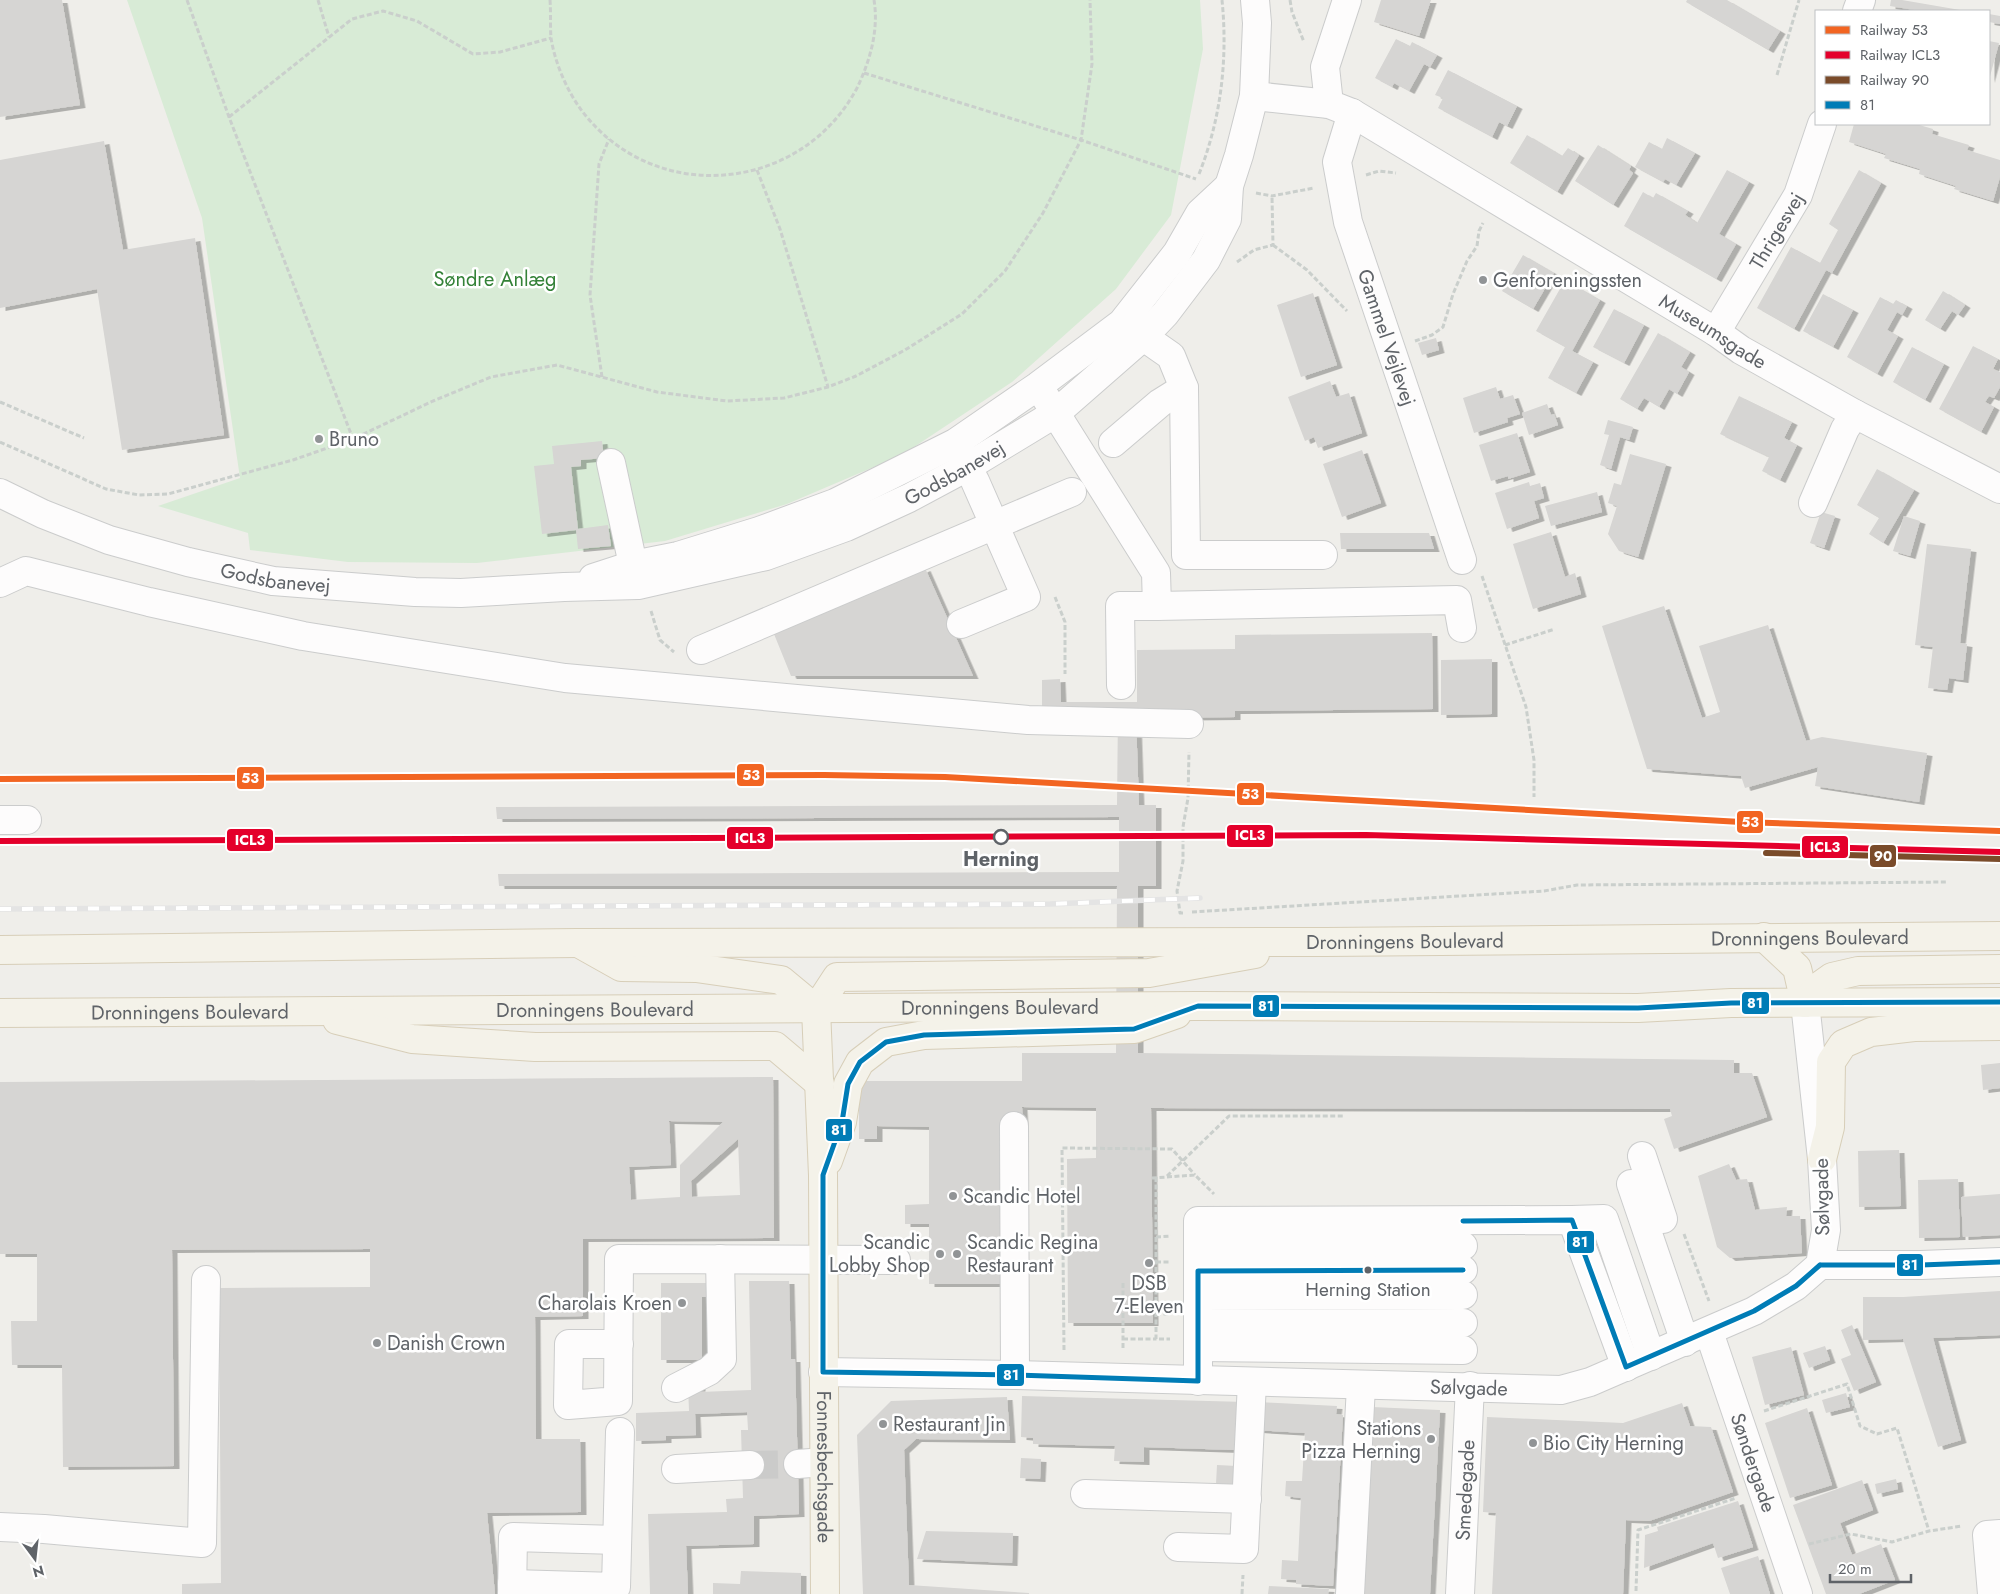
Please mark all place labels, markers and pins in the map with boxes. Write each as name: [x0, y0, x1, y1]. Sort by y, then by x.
place label: Genforeningssten: [1493, 266, 1642, 295]
marker: Genforeningssten: [1477, 274, 1489, 286]
place label: Bruno: [329, 425, 379, 454]
marker: Bruno: [313, 433, 325, 445]
marker: Herning: [993, 829, 1009, 845]
place label: Herning: [963, 845, 1039, 874]
place label: Scandic Hotel: [963, 1182, 1081, 1211]
marker: Scandic Hotel: [947, 1190, 959, 1202]
place label: Scandic Lobby Shop: [829, 1228, 930, 1280]
place label: Scandic Regina Restaurant: [967, 1228, 1098, 1280]
marker: Scandic Lobby Shop: [934, 1248, 946, 1260]
marker: Scandic Regina Restaurant: [951, 1248, 963, 1260]
marker: DSB 7-Eleven: [1143, 1257, 1155, 1269]
marker: Herning Station: [1363, 1265, 1373, 1275]
place label: DSB 7-Eleven: [1114, 1269, 1184, 1321]
place label: Herning Station: [1305, 1276, 1431, 1303]
place label: Charolais Kroen: [538, 1289, 672, 1318]
marker: Charolais Kroen: [676, 1297, 688, 1309]
place label: Danish Crown: [387, 1329, 505, 1358]
marker: Danish Crown: [371, 1337, 383, 1349]
place label: Restaurant Jin: [893, 1410, 1006, 1439]
place label: Stations Pizza Herning: [1301, 1414, 1421, 1466]
marker: Restaurant Jin: [877, 1418, 889, 1430]
place label: Bio City Herning: [1543, 1429, 1684, 1458]
marker: Stations Pizza Herning: [1425, 1433, 1437, 1445]
marker: Bio City Herning: [1527, 1437, 1539, 1449]

